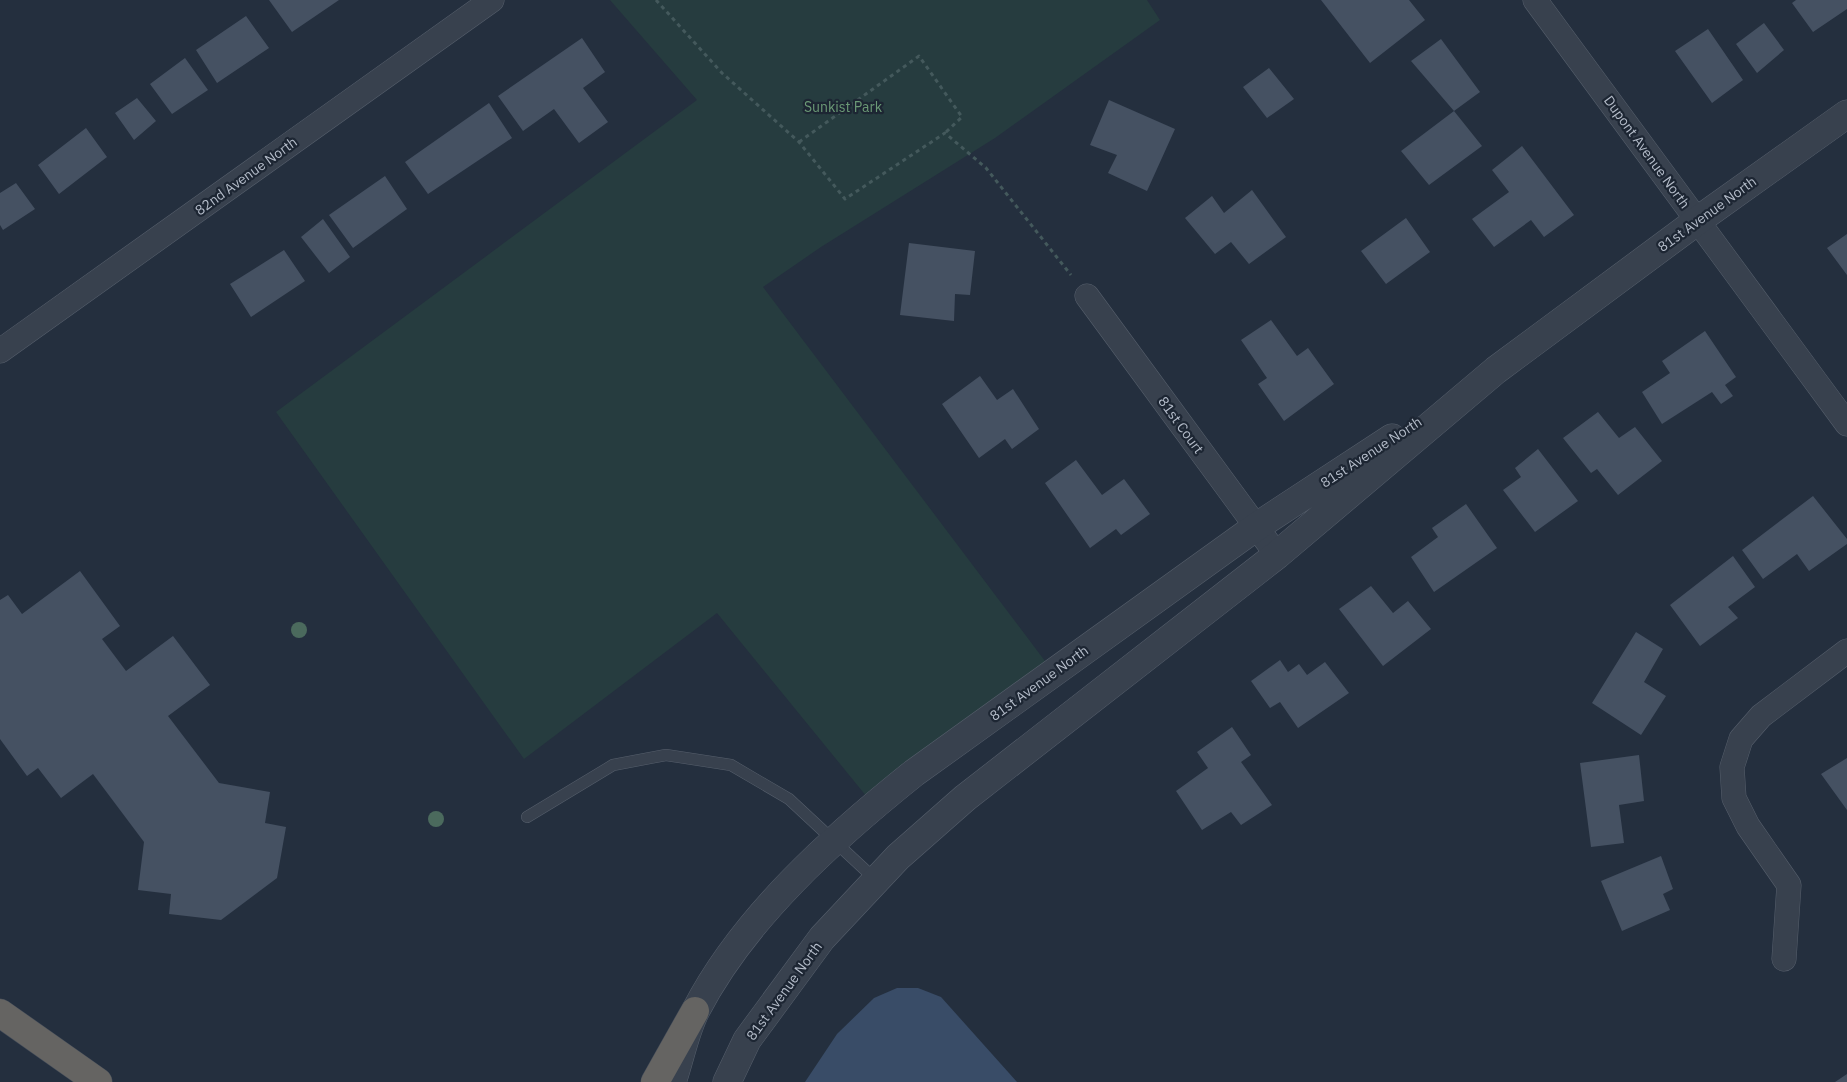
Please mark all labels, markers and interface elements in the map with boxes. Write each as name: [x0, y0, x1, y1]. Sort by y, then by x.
street label: Dupont Avenue North: [1600, 92, 1694, 212]
park label: Sunkist Park: [804, 98, 883, 116]
street label: 82nd Avenue North: [191, 133, 301, 219]
street label: 81st Avenue North: [1654, 172, 1760, 256]
street label: 81st Court: [1154, 393, 1208, 457]
street label: 81st Avenue North: [1317, 412, 1425, 492]
street label: 81st Avenue North: [986, 641, 1092, 725]
street label: 81st Avenue North: [742, 938, 826, 1044]

